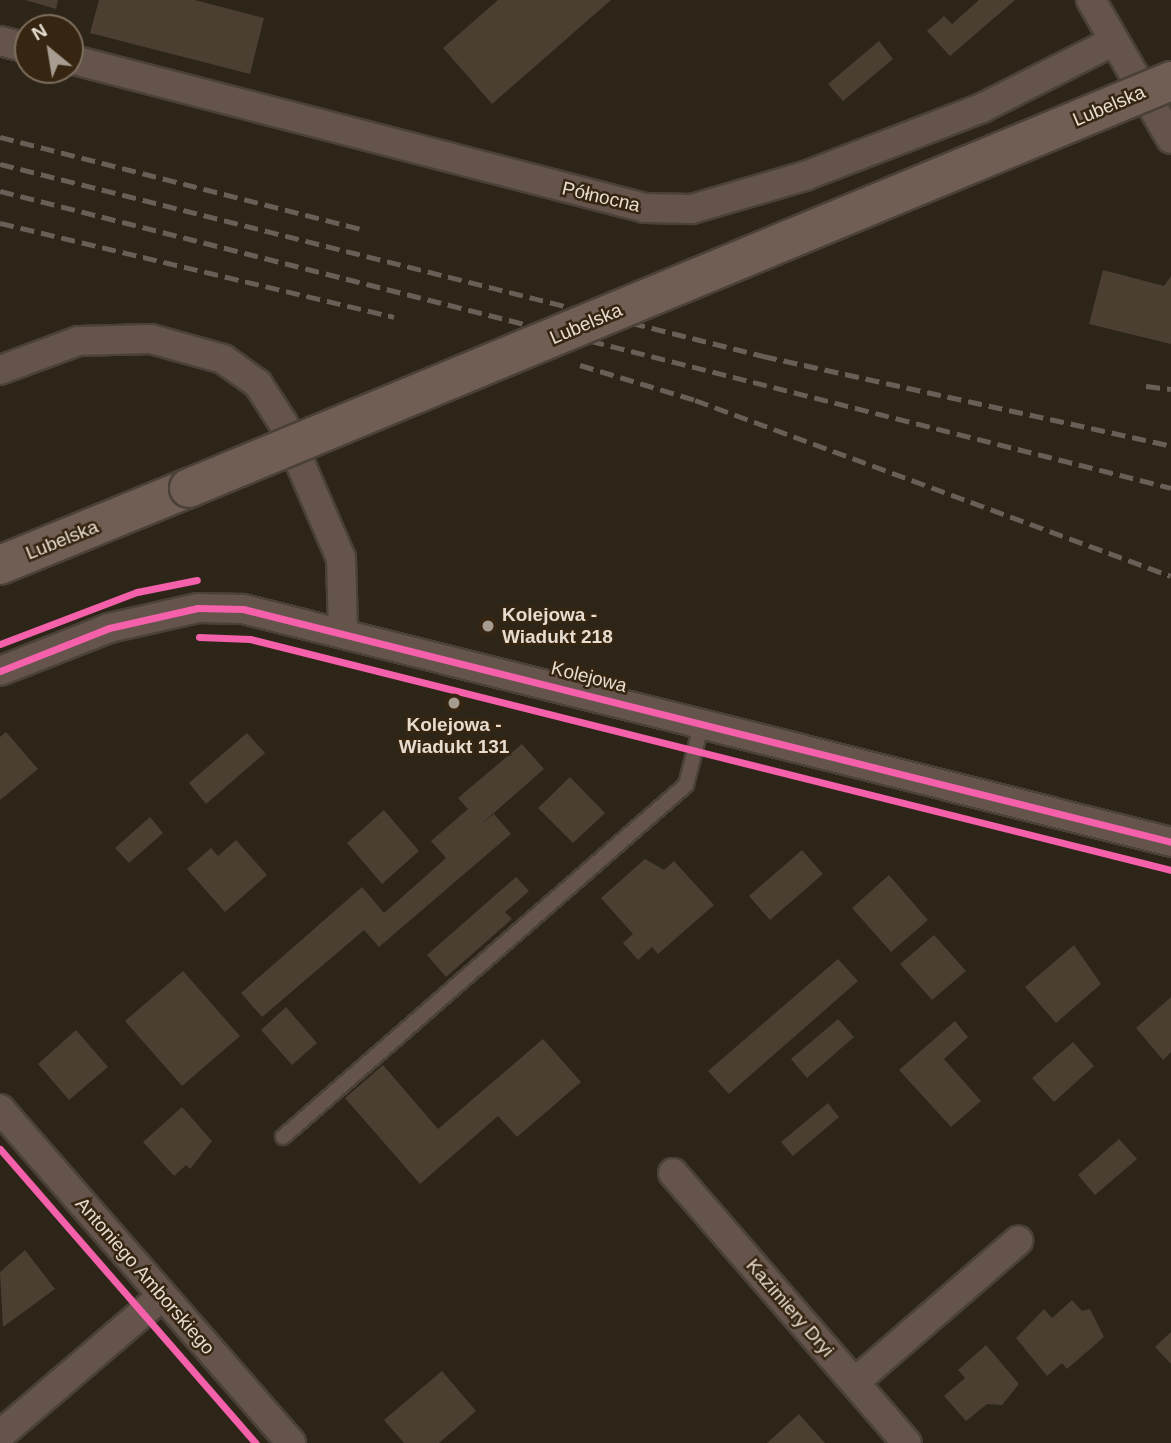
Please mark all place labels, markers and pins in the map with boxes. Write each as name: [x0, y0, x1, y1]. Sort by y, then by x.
place label: Kolejowa - Wiadukt 218: [502, 604, 613, 648]
marker: Kolejowa - Wiadukt 218: [480, 618, 496, 634]
marker: Kolejowa - Wiadukt 131: [446, 695, 462, 711]
place label: Kolejowa - Wiadukt 131: [399, 714, 509, 758]

